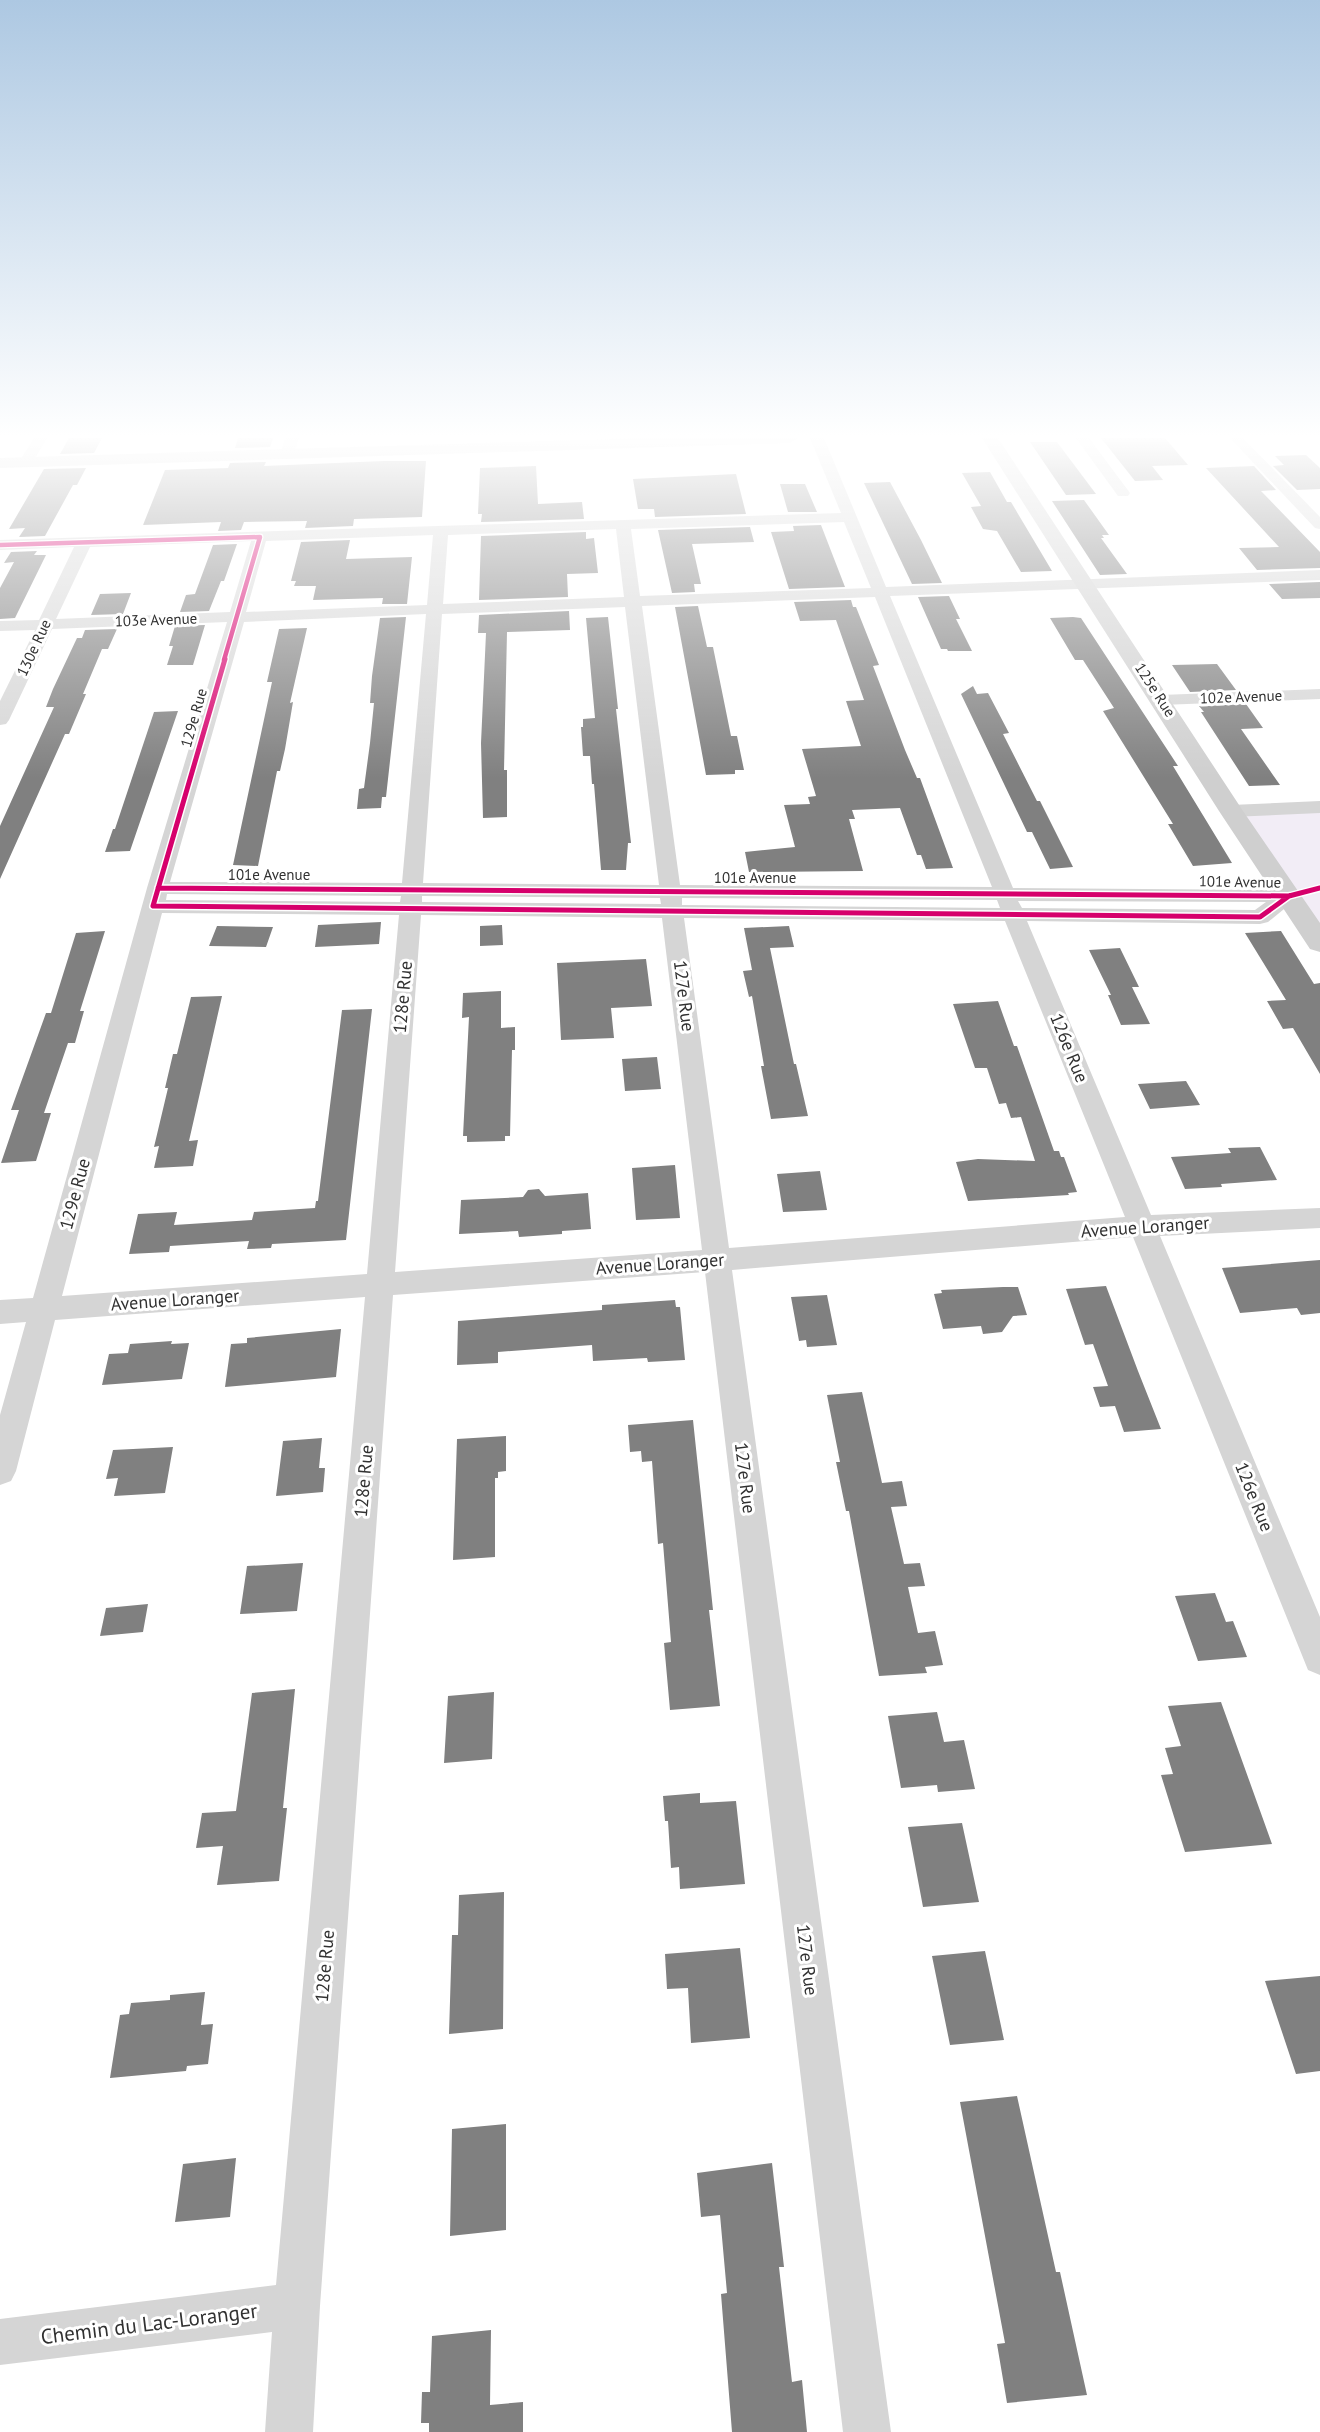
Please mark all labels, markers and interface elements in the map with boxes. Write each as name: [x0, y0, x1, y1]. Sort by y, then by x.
street label: 103e Avenue: [114, 609, 198, 630]
street label: 130e Rue: [12, 616, 55, 679]
street label: 125e Rue: [1131, 659, 1180, 720]
street label: 129e Rue: [176, 686, 211, 750]
street label: 102e Avenue: [1199, 686, 1283, 707]
street label: 101e Avenue: [228, 865, 310, 884]
street label: 101e Avenue: [714, 868, 796, 887]
street label: 101e Avenue: [1199, 871, 1281, 892]
street label: 127e Rue: [669, 959, 700, 1033]
street label: 128e Rue: [388, 960, 417, 1034]
street label: 126e Rue: [1045, 1010, 1094, 1086]
street label: 129e Rue: [54, 1156, 95, 1232]
street label: Avenue Loranger: [1080, 1211, 1210, 1242]
street label: Avenue Loranger: [595, 1248, 725, 1279]
street label: Avenue Loranger: [110, 1284, 240, 1315]
street label: 127e Rue: [730, 1441, 761, 1515]
street label: 128e Rue: [349, 1444, 378, 1518]
street label: 126e Rue: [1230, 1459, 1279, 1535]
street label: 127e Rue: [792, 1923, 823, 1997]
street label: 128e Rue: [310, 1929, 339, 2003]
street label: Chemin du Lac-Loranger: [39, 2297, 259, 2350]

